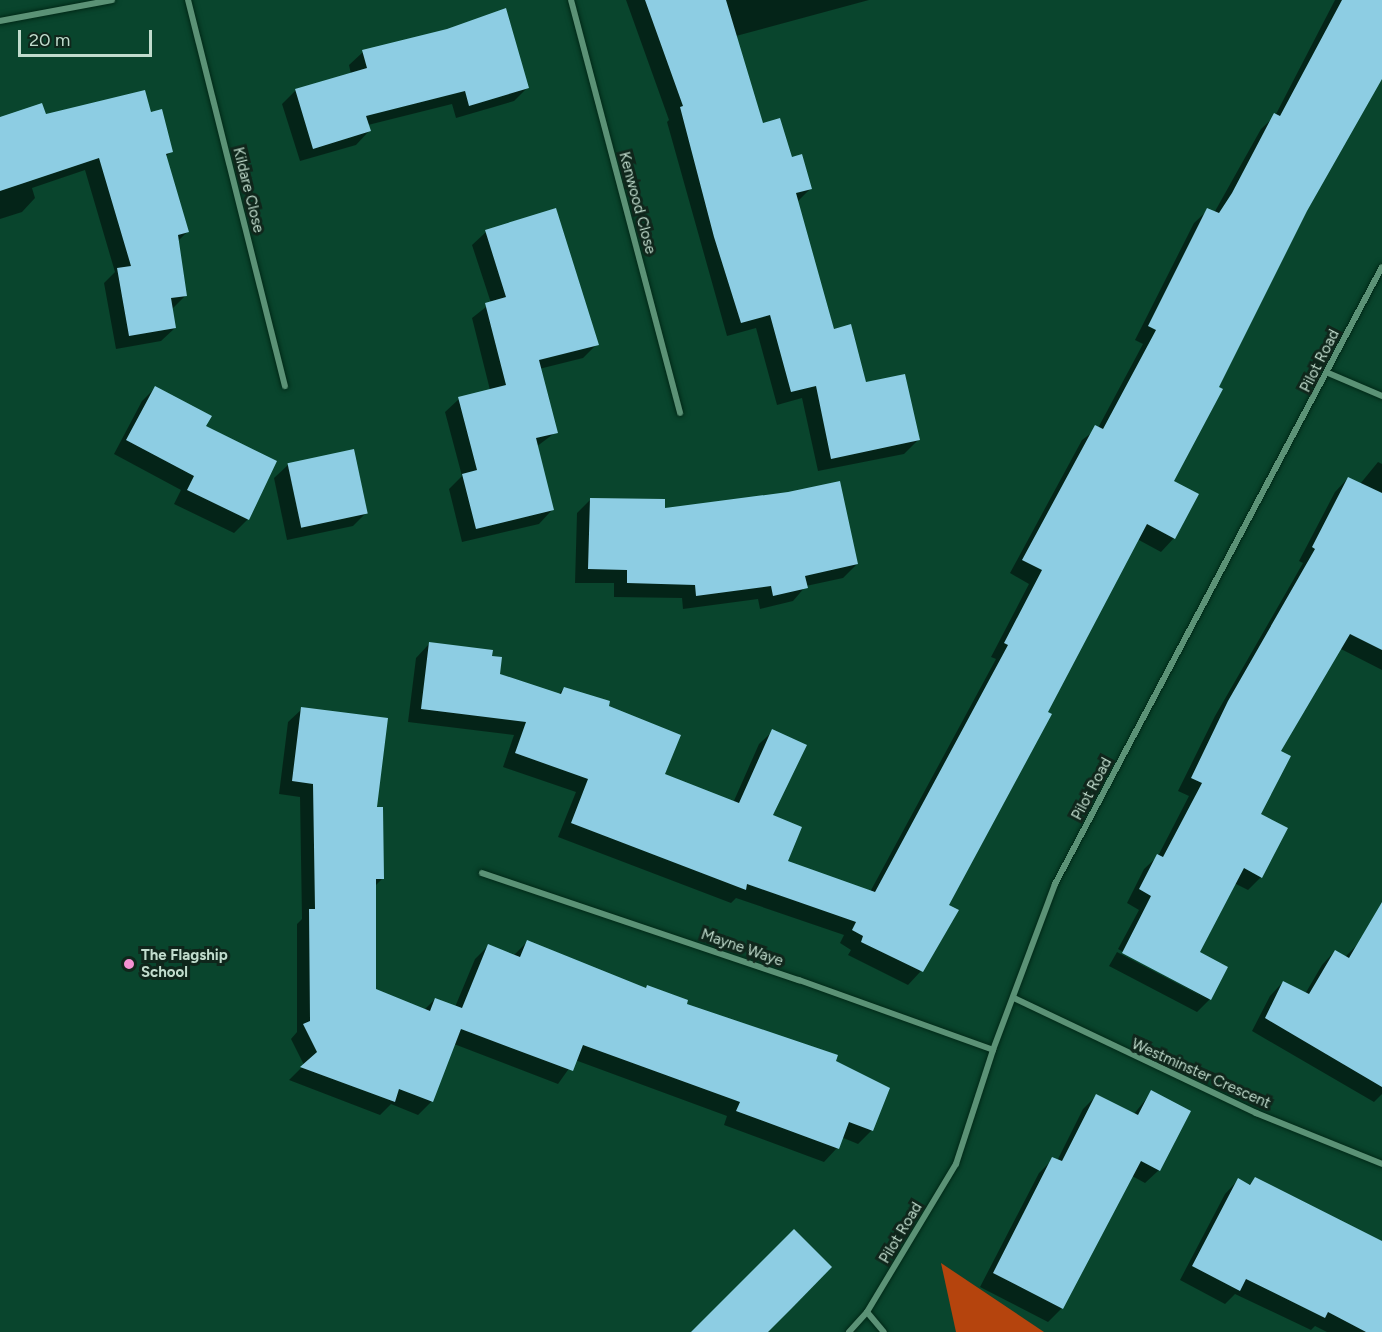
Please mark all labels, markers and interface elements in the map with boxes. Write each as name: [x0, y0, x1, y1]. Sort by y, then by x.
scale bar: [21, 18, 154, 56]
text: 20 m: [29, 29, 70, 51]
street label: Kildare Close: [229, 145, 267, 235]
street label: Kenwood Close: [615, 150, 659, 256]
street label: Pilot Road: [1297, 327, 1343, 395]
street label: Pilot Road: [1068, 755, 1116, 823]
street label: Mayne Waye: [699, 926, 785, 970]
place label: The Flagship School: [141, 946, 228, 981]
marker: The Flagship School: [122, 957, 136, 971]
street label: Westminster Crescent: [1129, 1035, 1273, 1113]
street label: Pilot Road: [876, 1199, 926, 1267]

